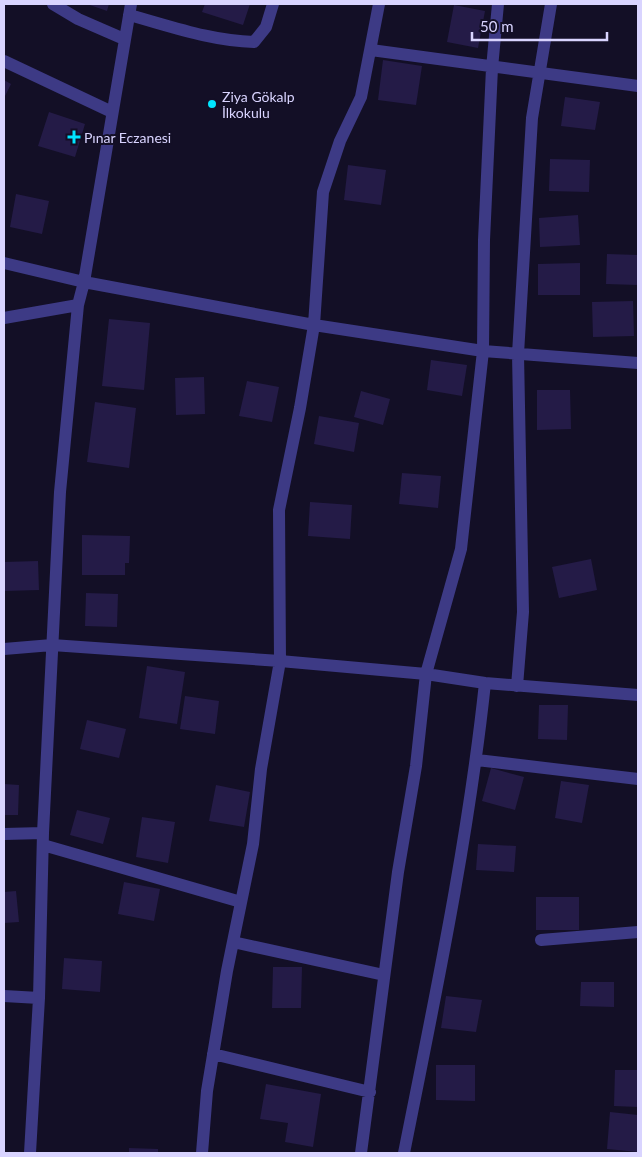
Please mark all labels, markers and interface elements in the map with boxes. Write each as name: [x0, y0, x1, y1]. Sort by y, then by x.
scale bar: [472, 10, 607, 42]
text: 50 m: [480, 17, 514, 35]
place label: Ziya Gökalp İlkokulu: [222, 88, 295, 121]
marker: Ziya Gökalp İlkokulu: [206, 98, 218, 110]
place label: Pınar Eczanesi: [84, 129, 171, 146]
marker: Pınar Eczanesi: [68, 131, 80, 143]

